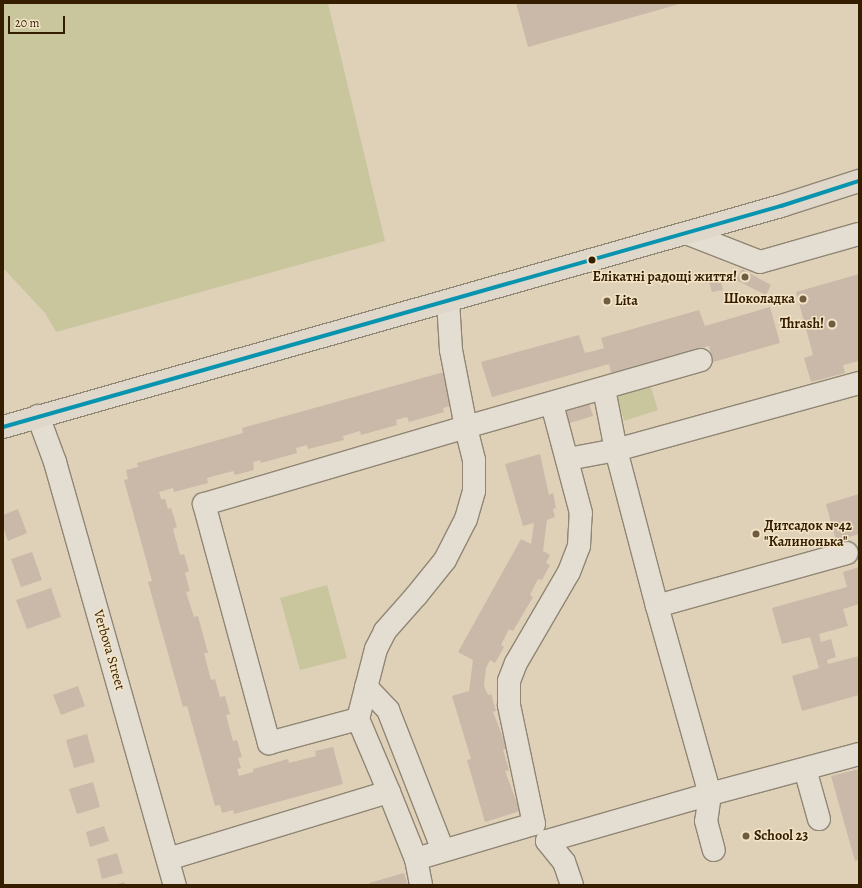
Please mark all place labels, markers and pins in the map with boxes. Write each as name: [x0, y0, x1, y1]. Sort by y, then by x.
unlabelled marker: [587, 255, 597, 265]
place label: Елікатні радощі життя!: [593, 269, 737, 285]
marker: Елікатні радощі життя!: [740, 272, 750, 282]
place label: Шоколадка: [724, 291, 795, 307]
place label: Lita: [615, 293, 638, 309]
marker: Шоколадка: [798, 294, 808, 304]
marker: Lita: [602, 296, 612, 306]
place label: Thrash!: [780, 316, 824, 332]
marker: Thrash!: [827, 319, 837, 329]
place label: Дитсадок №42 "Калинонька": [764, 518, 852, 550]
marker: Дитсадок №42 "Калинонька": [751, 529, 761, 539]
place label: School 23: [754, 828, 808, 844]
marker: School 23: [741, 831, 751, 841]

